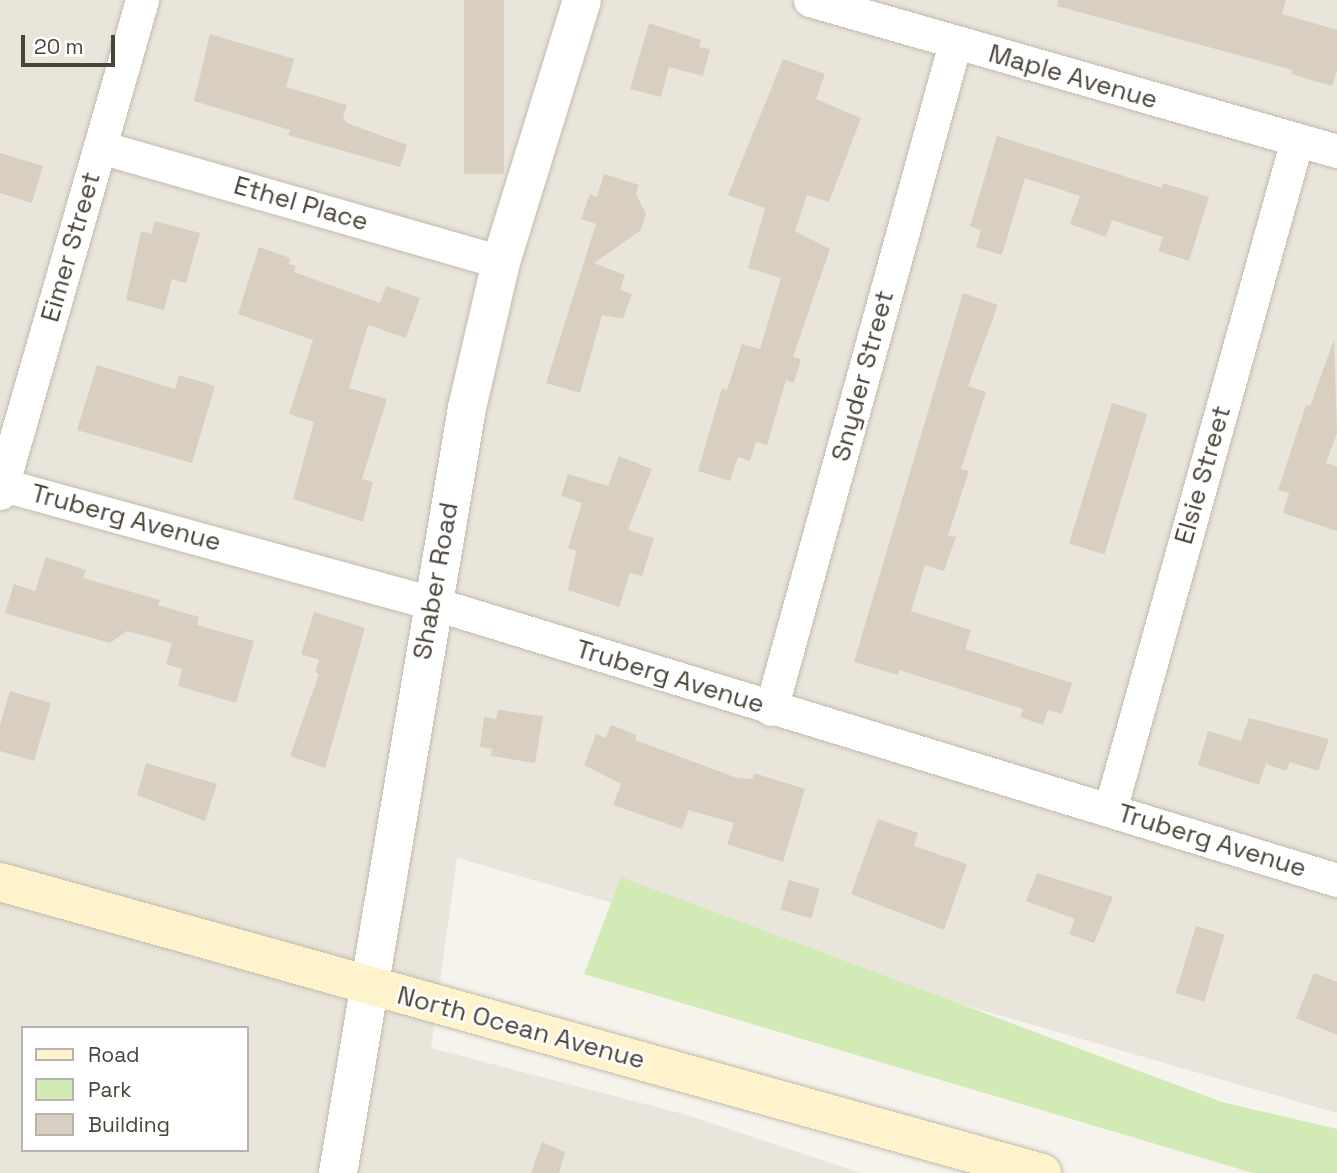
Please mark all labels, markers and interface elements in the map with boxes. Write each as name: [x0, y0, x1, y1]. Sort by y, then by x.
scale bar: [24, 21, 119, 65]
text: 20 m: [34, 33, 84, 60]
street label: Maple Avenue: [985, 38, 1161, 116]
street label: Eimer Street: [35, 168, 107, 326]
street label: Ethel Place: [230, 170, 372, 238]
street label: Snyder Street: [825, 287, 901, 465]
street label: Elsie Street: [1168, 402, 1238, 548]
street label: Truberg Avenue: [27, 478, 225, 558]
street label: Shaber Road: [407, 500, 465, 662]
street label: Truberg Avenue: [572, 633, 768, 721]
street label: Truberg Avenue: [1114, 797, 1310, 885]
street label: North Ocean Avenue: [394, 980, 648, 1076]
legend: [21, 1026, 248, 1152]
text: Road: [88, 1041, 140, 1068]
text: Park: [88, 1076, 132, 1103]
text: Building: [88, 1111, 170, 1138]

